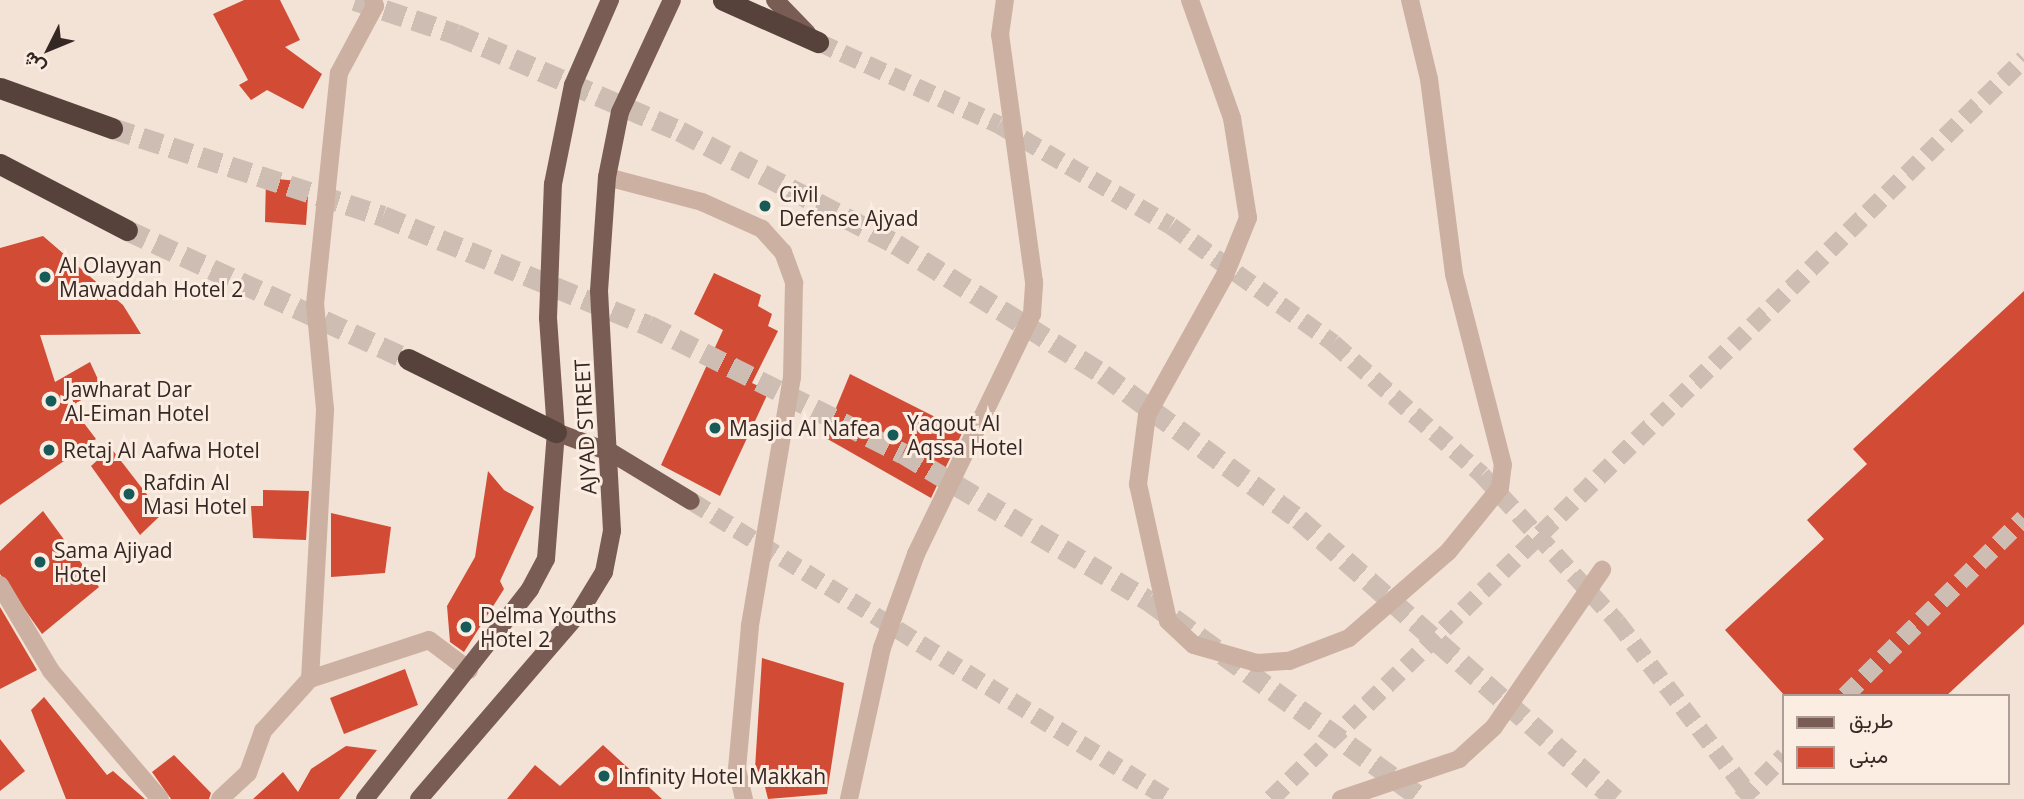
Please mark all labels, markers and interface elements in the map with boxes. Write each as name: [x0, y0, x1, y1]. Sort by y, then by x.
north arrow: [14, 14, 84, 84]
text: ش: [16, 46, 51, 81]
place label: Civil Defense Ajyad: [779, 181, 919, 231]
marker: Civil Defense Ajyad: [757, 198, 773, 214]
place label: Al Olayyan Mawaddah Hotel 2: [59, 252, 243, 302]
marker: Al Olayyan Mawaddah Hotel 2: [37, 269, 53, 285]
street label: AJYAD STREET: [569, 359, 601, 495]
place label: Jawharat Dar Al-Eiman Hotel: [65, 376, 209, 426]
marker: Jawharat Dar Al-Eiman Hotel: [43, 393, 59, 409]
place label: Yaqout Al Aqssa Hotel: [907, 410, 1023, 460]
place label: Masjid Al Nafea: [729, 415, 881, 441]
marker: Masjid Al Nafea: [707, 420, 723, 436]
marker: Yaqout Al Aqssa Hotel: [885, 427, 901, 443]
place label: Retaj Al Aafwa Hotel: [63, 437, 260, 463]
marker: Retaj Al Aafwa Hotel: [41, 442, 57, 458]
place label: Rafdin Al Masi Hotel: [143, 469, 247, 519]
marker: Rafdin Al Masi Hotel: [121, 486, 137, 502]
place label: Sama Ajiyad Hotel: [54, 537, 173, 587]
marker: Sama Ajiyad Hotel: [32, 554, 48, 570]
place label: Delma Youths Hotel 2: [480, 602, 617, 652]
marker: Delma Youths Hotel 2: [458, 619, 474, 635]
legend: [1783, 694, 2010, 785]
text: طريق: [1849, 706, 1894, 734]
text: مبنى: [1849, 741, 1888, 769]
place label: Infinity Hotel Makkah: [618, 763, 826, 789]
marker: Infinity Hotel Makkah: [596, 768, 612, 784]

